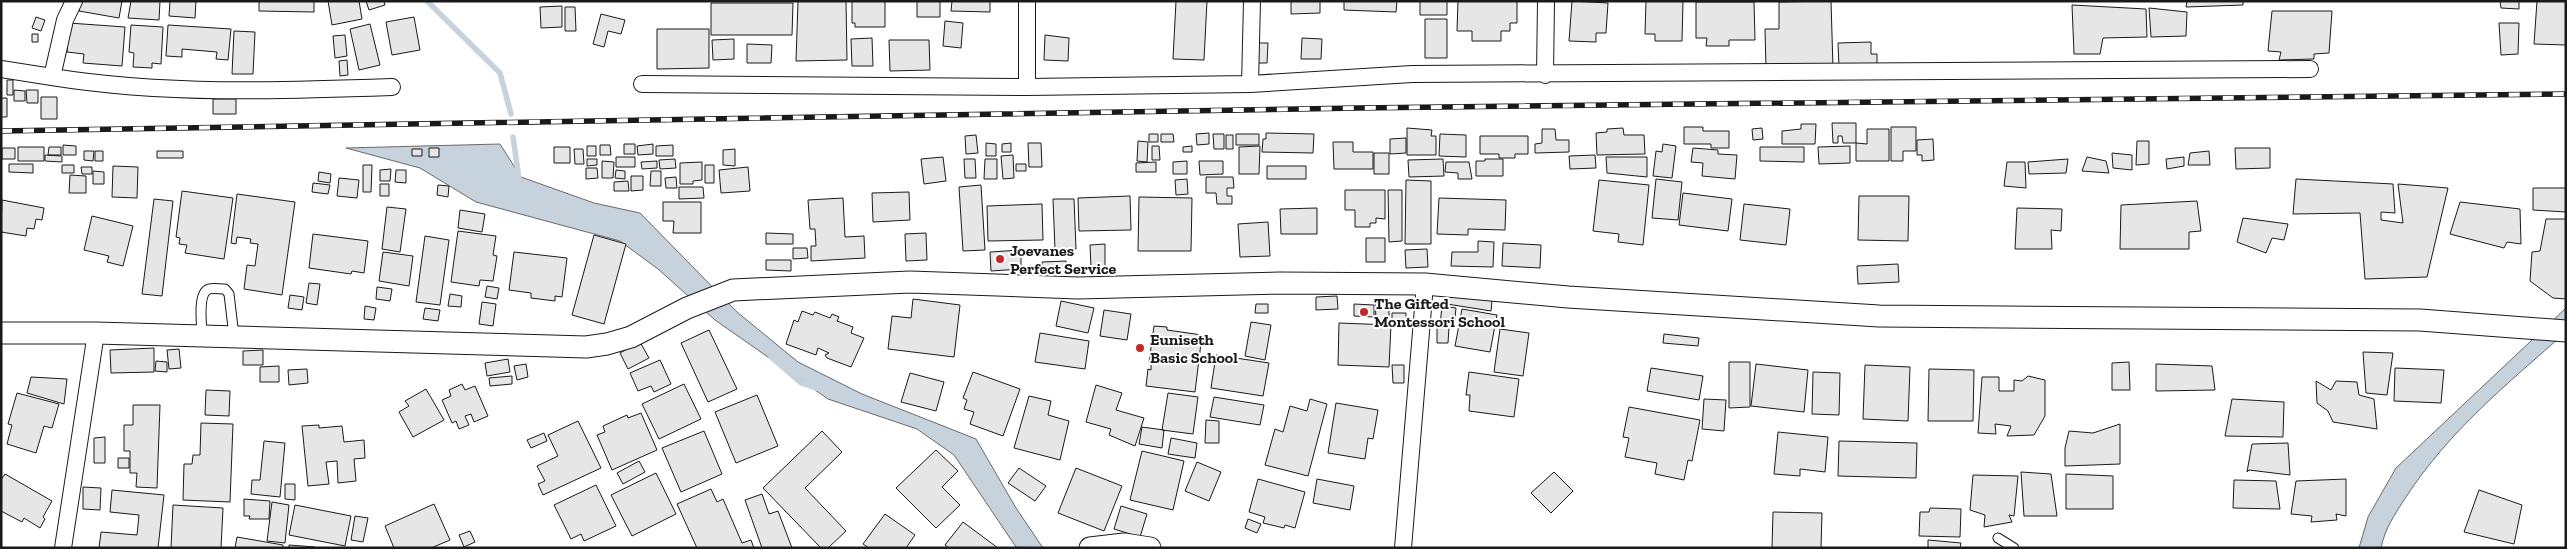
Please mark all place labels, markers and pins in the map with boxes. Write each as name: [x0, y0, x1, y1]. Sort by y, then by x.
place label: Joevanes Perfect Service: [1010, 241, 1117, 278]
marker: Joevanes Perfect Service: [994, 253, 1006, 265]
place label: The Gifted Montessori School: [1374, 294, 1505, 331]
marker: The Gifted Montessori School: [1358, 306, 1370, 318]
place label: Euniseth Basic School: [1150, 330, 1238, 367]
marker: Euniseth Basic School: [1134, 342, 1146, 354]

